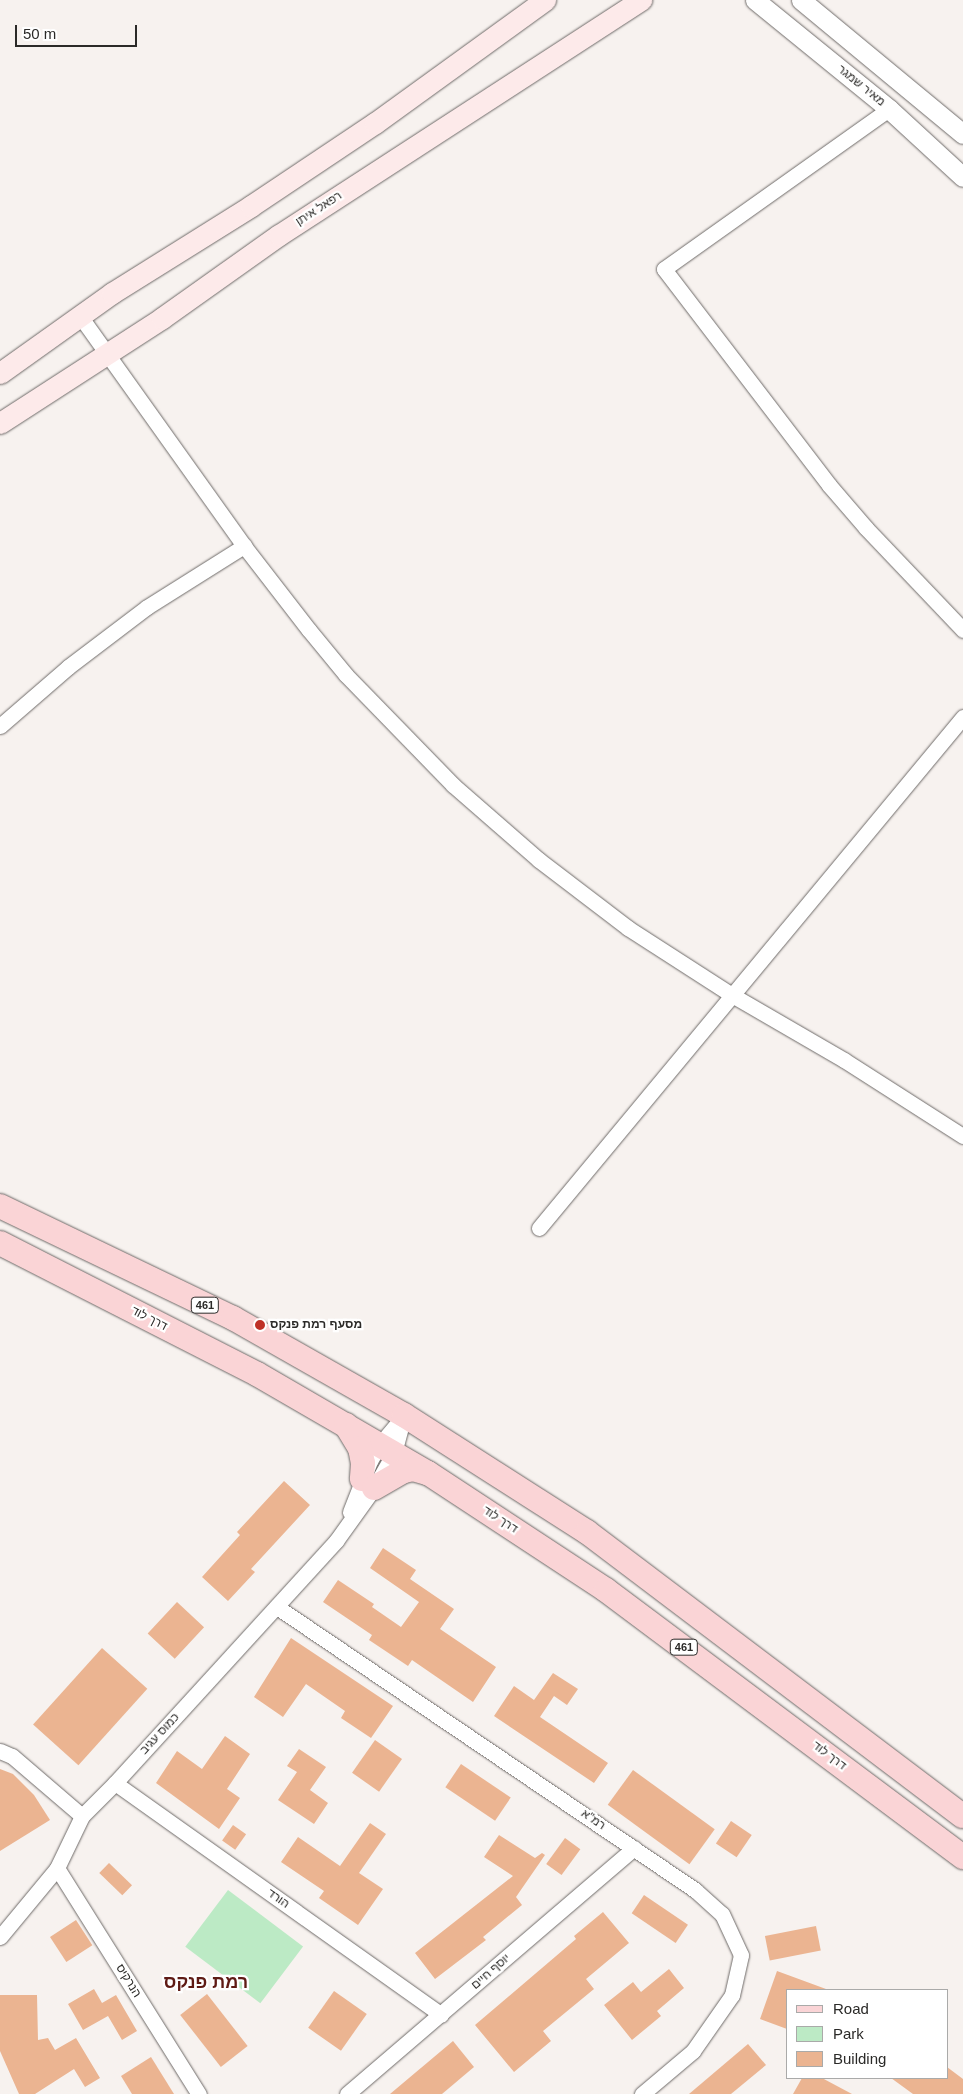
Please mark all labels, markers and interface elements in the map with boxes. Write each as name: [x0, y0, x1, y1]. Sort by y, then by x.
scale bar: [18, 15, 140, 47]
text: 50 m: [23, 25, 56, 42]
street label: מאיר שמגר: [834, 62, 888, 110]
street label: רפאל איתן: [293, 189, 345, 229]
road number: 461: [190, 1296, 220, 1314]
street label: דרך לוד: [129, 1304, 169, 1334]
place label: מסעף רמת פנקס: [270, 1318, 362, 1332]
marker: מסעף רמת פנקס: [254, 1319, 266, 1331]
street label: דרך לוד: [480, 1503, 520, 1537]
road number: 461: [669, 1638, 699, 1655]
street label: כמוס עגיב: [137, 1710, 183, 1758]
street label: דרך לוד: [809, 1739, 849, 1773]
street label: רמ"א: [578, 1807, 608, 1833]
street label: הורד: [264, 1886, 292, 1912]
street label: יוסף חיים: [469, 1951, 513, 1993]
street label: הנרקיס: [112, 1962, 144, 2000]
district label: רמת פנקס: [164, 1971, 248, 1993]
legend: [786, 1989, 948, 2079]
text: Road: [833, 2000, 869, 2017]
text: Park: [833, 2025, 864, 2042]
text: Building: [833, 2050, 886, 2067]

